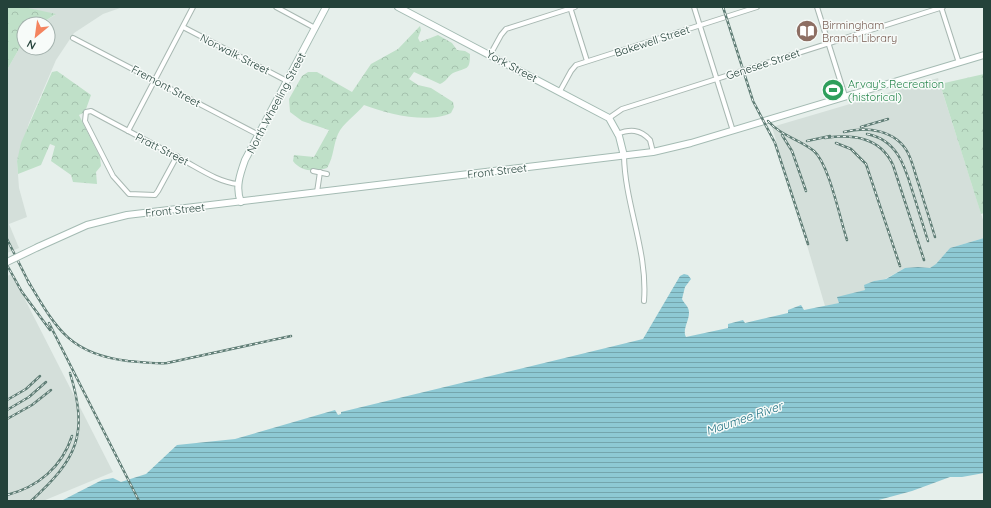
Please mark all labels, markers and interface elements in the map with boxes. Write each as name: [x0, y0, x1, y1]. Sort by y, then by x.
north arrow: [16, 16, 56, 56]
library icon: Birmingham Branch Library: [794, 18, 820, 44]
place label: Birmingham Branch Library: [822, 18, 897, 45]
street label: Bakewell Street: [613, 22, 692, 60]
street label: Norwalk Street: [198, 31, 272, 78]
text: N: [24, 37, 38, 53]
street label: Genesee Street: [724, 45, 802, 83]
street label: York Street: [484, 47, 540, 85]
street label: North Wheeling Street: [243, 50, 309, 156]
street label: Fremont Street: [129, 62, 203, 110]
sports icon: Arvay's Recreation (historical): [820, 77, 846, 103]
place label: Arvay's Recreation (historical): [848, 77, 944, 104]
street label: Pratt Street: [133, 130, 191, 168]
street label: Front Street: [466, 160, 528, 182]
street label: Front Street: [144, 200, 206, 220]
water label: Maumee River: [704, 397, 786, 438]

